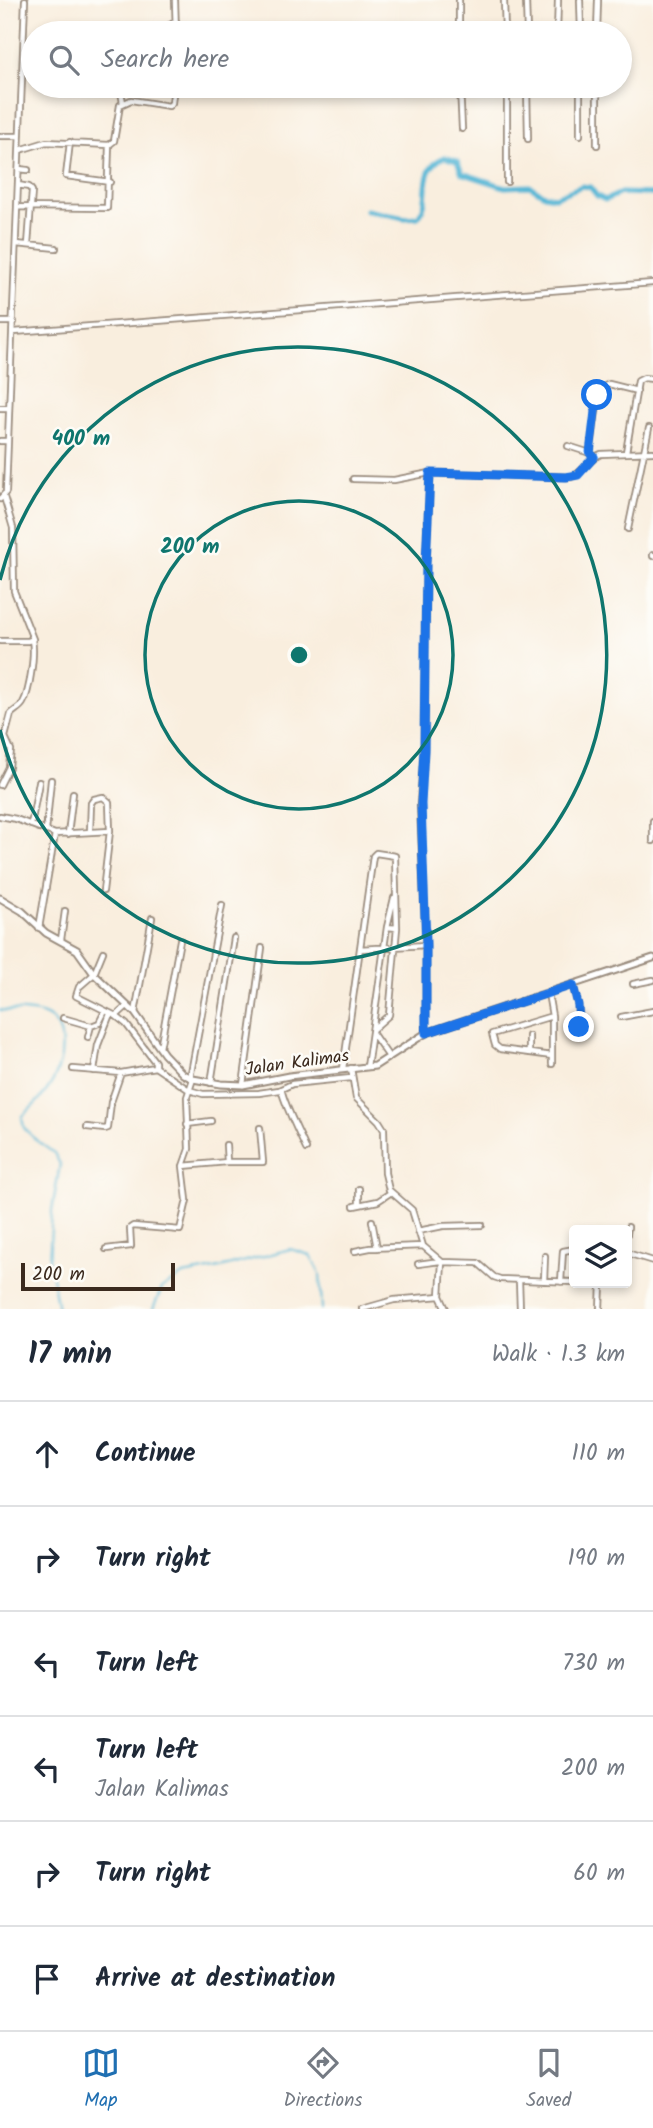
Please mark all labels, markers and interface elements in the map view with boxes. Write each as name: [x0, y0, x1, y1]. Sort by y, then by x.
search box: [21, 21, 632, 98]
text: Search here: [101, 39, 229, 81]
icon: search: [45, 41, 83, 79]
route start: [581, 379, 612, 410]
text: 400 m: [52, 423, 110, 456]
text: 200 m: [160, 531, 220, 564]
centre of rings: [287, 643, 311, 667]
route end: [563, 1011, 594, 1042]
street label: Jalan Kalimas: [243, 1042, 351, 1085]
map controls: [569, 1225, 632, 1288]
button: layers: [569, 1225, 632, 1288]
scale bar: [21, 1260, 175, 1292]
text: 200 m: [32, 1260, 85, 1290]
text: 17 min: [28, 1331, 112, 1379]
text: Walk · 1.3 km: [492, 1337, 625, 1373]
text: Continue: [95, 1433, 196, 1475]
icon: ahead: [28, 1435, 66, 1473]
text: 110 m: [572, 1436, 625, 1472]
text: Turn right: [95, 1538, 211, 1580]
icon: right: [28, 1540, 66, 1578]
text: 190 m: [568, 1541, 625, 1577]
text: Turn left: [95, 1643, 198, 1685]
icon: left: [28, 1645, 66, 1683]
text: 730 m: [562, 1646, 625, 1682]
text: Turn left: [95, 1730, 198, 1772]
icon: left: [28, 1750, 66, 1788]
text: 200 m: [561, 1751, 625, 1787]
text: Jalan Kalimas: [95, 1772, 229, 1808]
text: Turn right: [95, 1853, 211, 1895]
icon: right: [28, 1855, 66, 1893]
text: 60 m: [573, 1856, 625, 1892]
text: Arrive at destination: [95, 1958, 335, 2000]
icon: arrive: [28, 1960, 66, 1998]
tab: Map: [82, 2044, 120, 2116]
tab: Directions: [284, 2044, 362, 2116]
tab: Saved: [526, 2044, 571, 2116]

